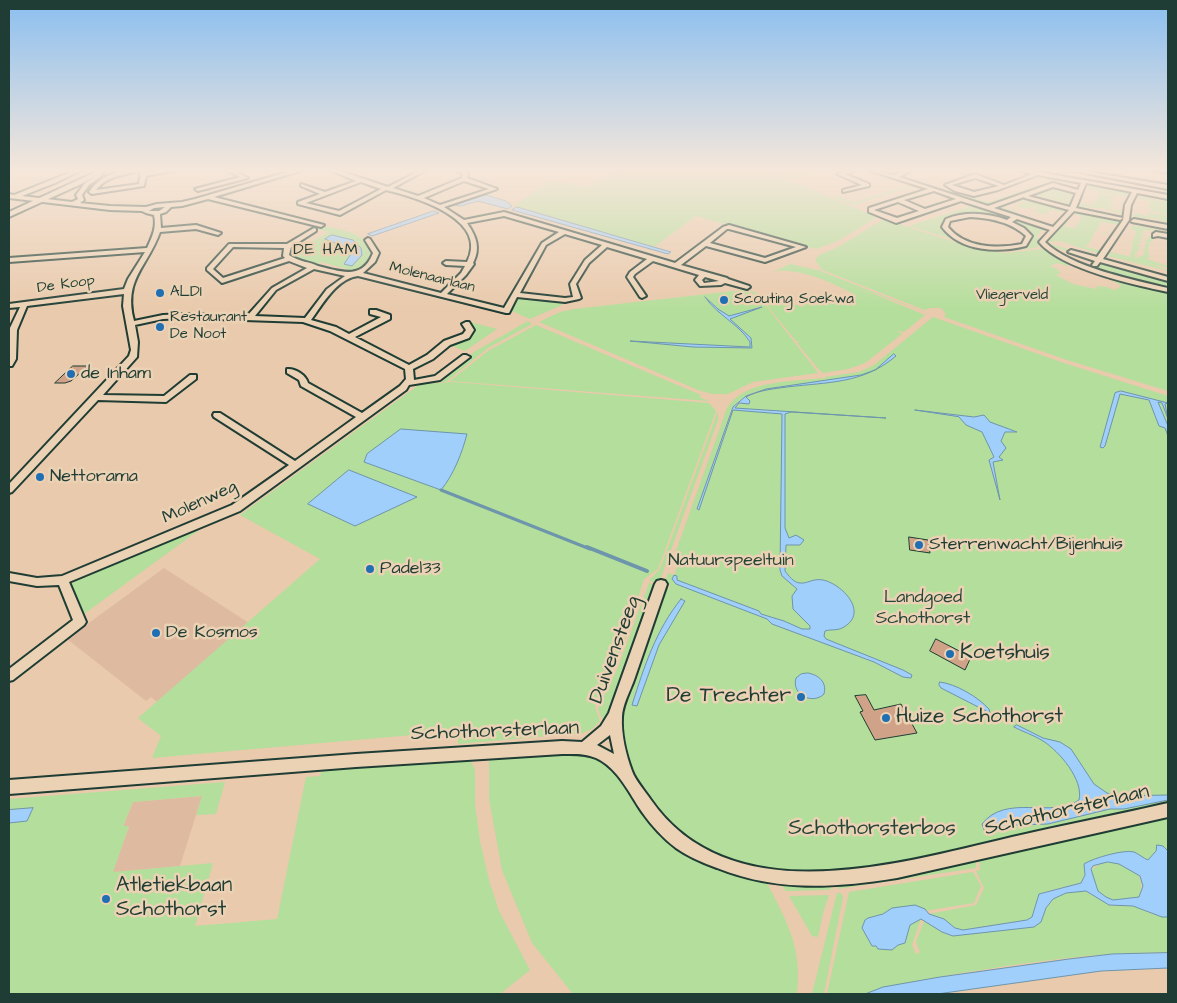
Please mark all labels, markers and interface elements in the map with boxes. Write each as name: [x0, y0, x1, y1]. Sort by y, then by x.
district label: DE HAM: [293, 241, 359, 261]
street label: Molenaarlaan: [387, 259, 477, 297]
street label: De Koop: [36, 272, 96, 298]
place label: ALDI: [170, 284, 202, 302]
marker: ALDI: [154, 287, 166, 299]
park label: Vliegerveld: [976, 287, 1048, 305]
place label: Scouting Soekwa: [734, 291, 854, 309]
marker: Scouting Soekwa: [718, 294, 730, 306]
place label: Restaurant De Noot: [170, 309, 247, 344]
marker: Restaurant De Noot: [154, 321, 166, 333]
place label: de Inham: [81, 363, 151, 385]
marker: de Inham: [65, 368, 77, 380]
place label: Nettorama: [50, 466, 138, 488]
marker: Nettorama: [34, 471, 46, 483]
street label: Molenweg: [159, 476, 241, 530]
place label: Sterrenwacht/Bijenhuis: [929, 534, 1123, 556]
marker: Sterrenwacht/Bijenhuis: [913, 539, 925, 551]
park label: Natuurspeeltuin: [668, 550, 794, 572]
place label: Padel33: [380, 558, 441, 580]
marker: Padel33: [364, 563, 376, 575]
park label: Landgoed Schothorst: [876, 587, 970, 630]
street label: Duivensteeg: [585, 593, 647, 707]
place label: De Kosmos: [166, 622, 258, 644]
marker: De Kosmos: [150, 627, 162, 639]
place label: Koetshuis: [960, 641, 1050, 667]
marker: Koetshuis: [944, 648, 956, 660]
place label: De Trechter: [666, 684, 791, 710]
marker: De Trechter: [795, 691, 807, 703]
place label: Huize Schothorst: [896, 705, 1063, 731]
marker: Huize Schothorst: [880, 712, 892, 724]
street label: Schothorsterlaan: [410, 716, 580, 748]
street label: Schothorsterlaan: [982, 780, 1152, 842]
park label: Schothorsterbos: [788, 817, 956, 843]
place label: Atletiekbaan Schothorst: [116, 874, 232, 924]
marker: Atletiekbaan Schothorst: [100, 893, 112, 905]

